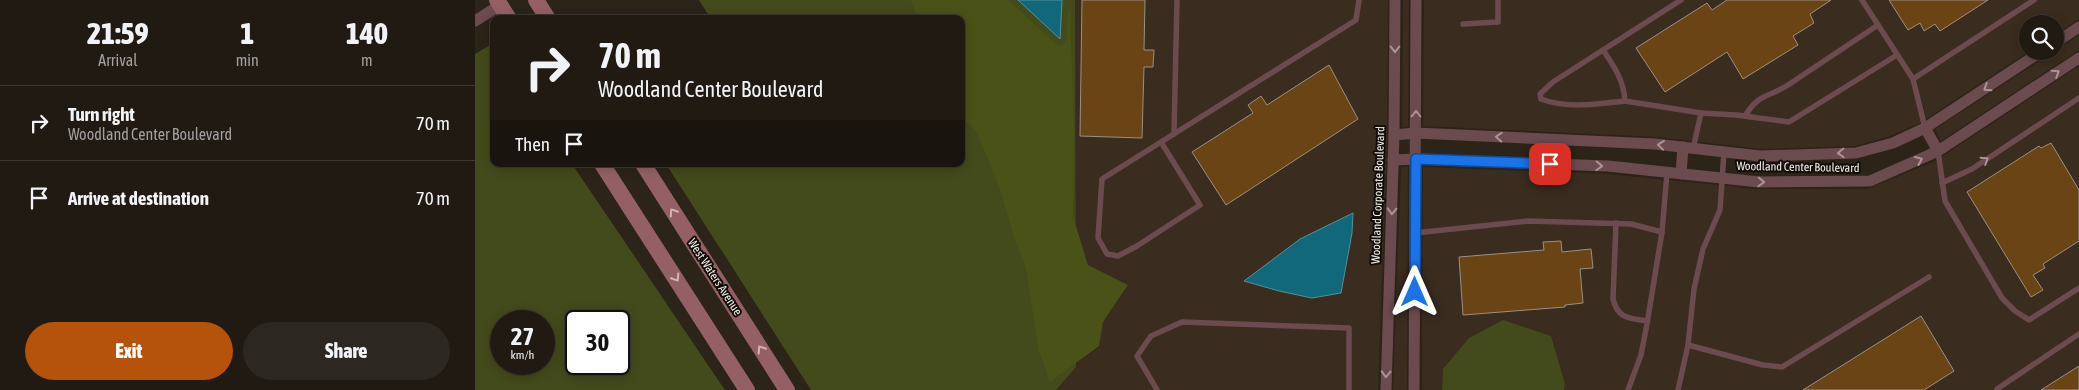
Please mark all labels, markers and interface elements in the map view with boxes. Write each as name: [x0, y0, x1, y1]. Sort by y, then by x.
map controls: [2019, 15, 2064, 60]
button: search: [2019, 15, 2064, 60]
text: 21:59: [87, 16, 149, 50]
text: 1: [240, 16, 254, 50]
text: 140: [346, 16, 388, 50]
icon: right: [515, 35, 580, 100]
text: 70 m: [598, 35, 661, 75]
one-way arrow: [1390, 45, 1400, 53]
text: Arrival: [98, 51, 137, 69]
text: min: [236, 51, 259, 69]
text: m: [361, 51, 373, 69]
one-way arrow: [2050, 70, 2060, 79]
text: Woodland Center Boulevard: [598, 76, 824, 102]
one-way arrow: [1983, 81, 1992, 91]
text: Turn right: [68, 103, 135, 125]
icon: right: [25, 109, 53, 137]
one-way arrow: [1411, 110, 1421, 118]
text: 70 m: [416, 112, 450, 134]
text: Woodland Center Boulevard: [68, 125, 232, 143]
street label: Woodland Corporate Boulevard: [1369, 126, 1387, 264]
icon: arrive: [560, 130, 588, 158]
one-way arrow: [1495, 132, 1503, 143]
text: Then: [515, 133, 550, 155]
one-way arrow: [1657, 140, 1665, 151]
pin: [1529, 143, 1571, 185]
one-way arrow: [1836, 148, 1844, 159]
icon: arrive: [1536, 150, 1564, 178]
one-way arrow: [1914, 155, 1923, 166]
one-way arrow: [1980, 157, 1989, 166]
street label: Woodland Center Boulevard: [1736, 159, 1860, 175]
one-way arrow: [1596, 161, 1604, 171]
one-way arrow: [1757, 176, 1765, 187]
icon: arrive: [25, 184, 53, 212]
text: Arrive at destination: [68, 187, 209, 209]
text: 70 m: [416, 187, 450, 209]
one-way arrow: [1386, 207, 1397, 215]
one-way arrow: [670, 208, 680, 217]
street label: West Waters Avenue: [685, 236, 745, 318]
position arrow: [1388, 265, 1440, 317]
one-way arrow: [670, 273, 679, 282]
speed limit sign: 30: [565, 310, 630, 375]
button: Exit: [25, 322, 233, 380]
button: Share: [243, 322, 450, 380]
text: 27: [511, 322, 534, 350]
one-way arrow: [758, 345, 767, 355]
text: km/h: [511, 348, 534, 362]
one-way arrow: [1381, 370, 1392, 378]

